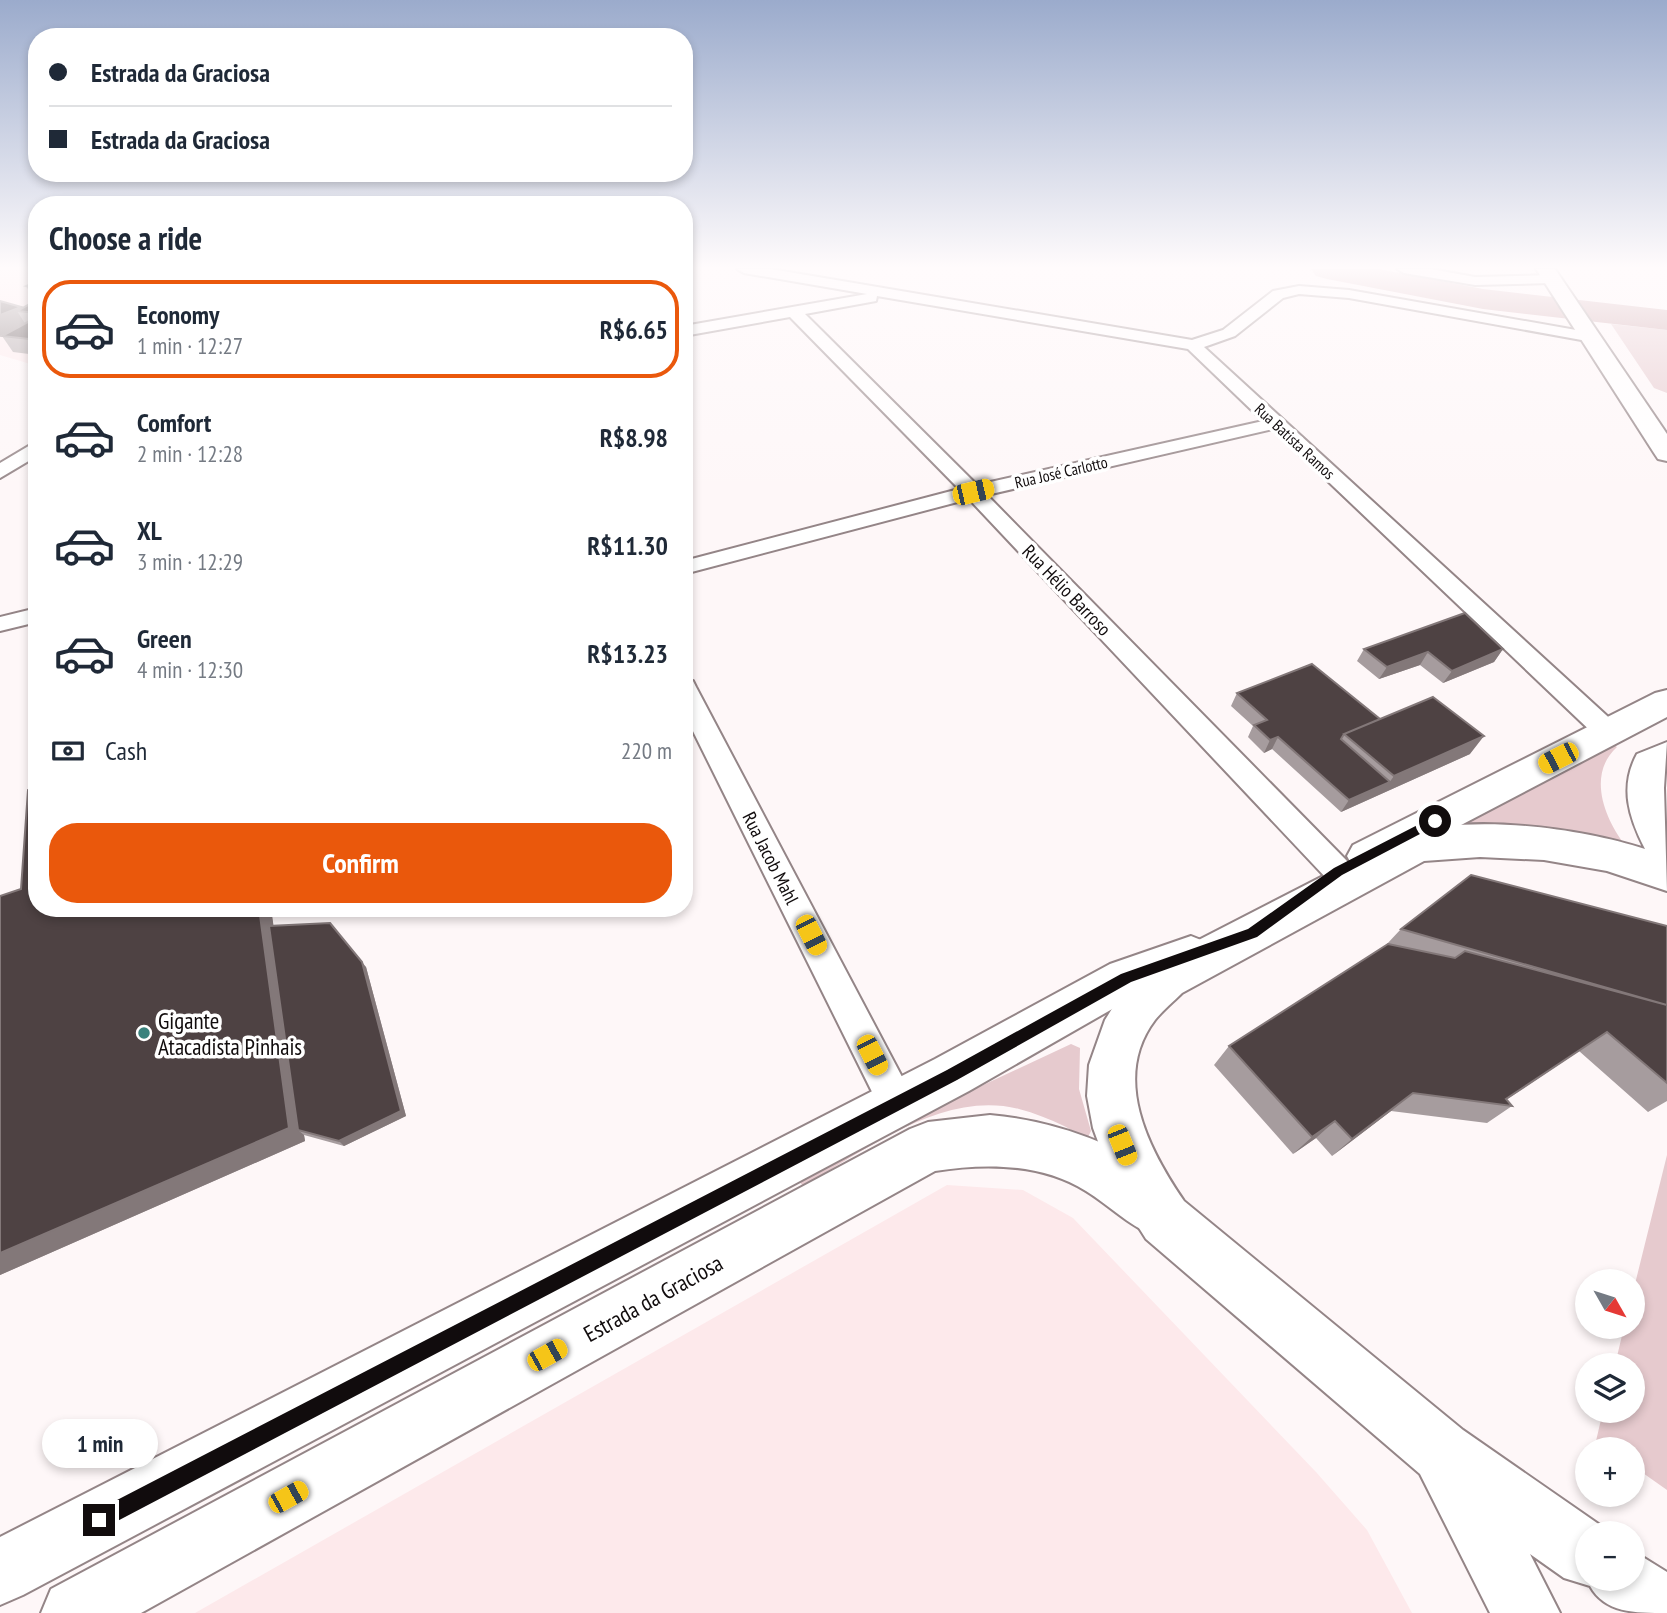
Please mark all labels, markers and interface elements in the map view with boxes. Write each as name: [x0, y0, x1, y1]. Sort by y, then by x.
text: Estrada da Graciosa: [91, 56, 270, 89]
text: Estrada da Graciosa: [91, 123, 270, 156]
text: Choose a ride: [49, 217, 202, 259]
icon: car: [53, 298, 116, 361]
text: Economy: [137, 298, 219, 331]
text: R$6.65: [600, 313, 668, 346]
text: 1 min · 12:27: [137, 331, 243, 360]
street label: Rua Batista Ramos: [1251, 399, 1339, 483]
icon: car: [53, 406, 116, 469]
text: Comfort: [137, 406, 211, 439]
text: R$8.98: [600, 421, 668, 454]
text: 2 min · 12:28: [137, 439, 243, 468]
street label: Rua José Carlotto: [1013, 452, 1109, 492]
car: [951, 477, 996, 507]
icon: car: [53, 514, 116, 577]
text: XL: [137, 514, 162, 547]
text: R$11.30: [587, 529, 668, 562]
street label: Rua Hélio Barroso: [1018, 539, 1116, 641]
text: 3 min · 12:29: [137, 547, 243, 576]
icon: car: [53, 622, 116, 685]
text: Green: [137, 622, 192, 655]
text: R$13.23: [587, 637, 668, 670]
text: 4 min · 12:30: [137, 655, 243, 684]
icon: cash: [49, 732, 87, 770]
text: Cash: [105, 734, 147, 767]
text: 220 m: [621, 736, 672, 765]
car: [1535, 739, 1582, 777]
route start: [1419, 805, 1451, 837]
street label: Rua Jacob Mahl: [737, 808, 805, 909]
button: Confirm: [49, 823, 672, 903]
car: [793, 912, 830, 958]
place label: Gigante Atacadista Pinhais: [158, 1006, 302, 1061]
marker: Gigante Atacadista Pinhais: [136, 1025, 152, 1041]
car: [854, 1032, 891, 1078]
car: [1105, 1122, 1140, 1168]
street label: Estrada da Graciosa: [578, 1248, 728, 1348]
north arrow: [1575, 1269, 1645, 1339]
map controls: [1575, 1269, 1645, 1591]
car: [524, 1336, 571, 1374]
button: layers: [1575, 1353, 1645, 1423]
callout: 1 min: [41, 1418, 157, 1468]
text: 1 min: [77, 1429, 123, 1458]
button: +: [1575, 1437, 1645, 1507]
car: [265, 1478, 312, 1516]
route end: [83, 1504, 115, 1536]
button: −: [1575, 1521, 1645, 1591]

